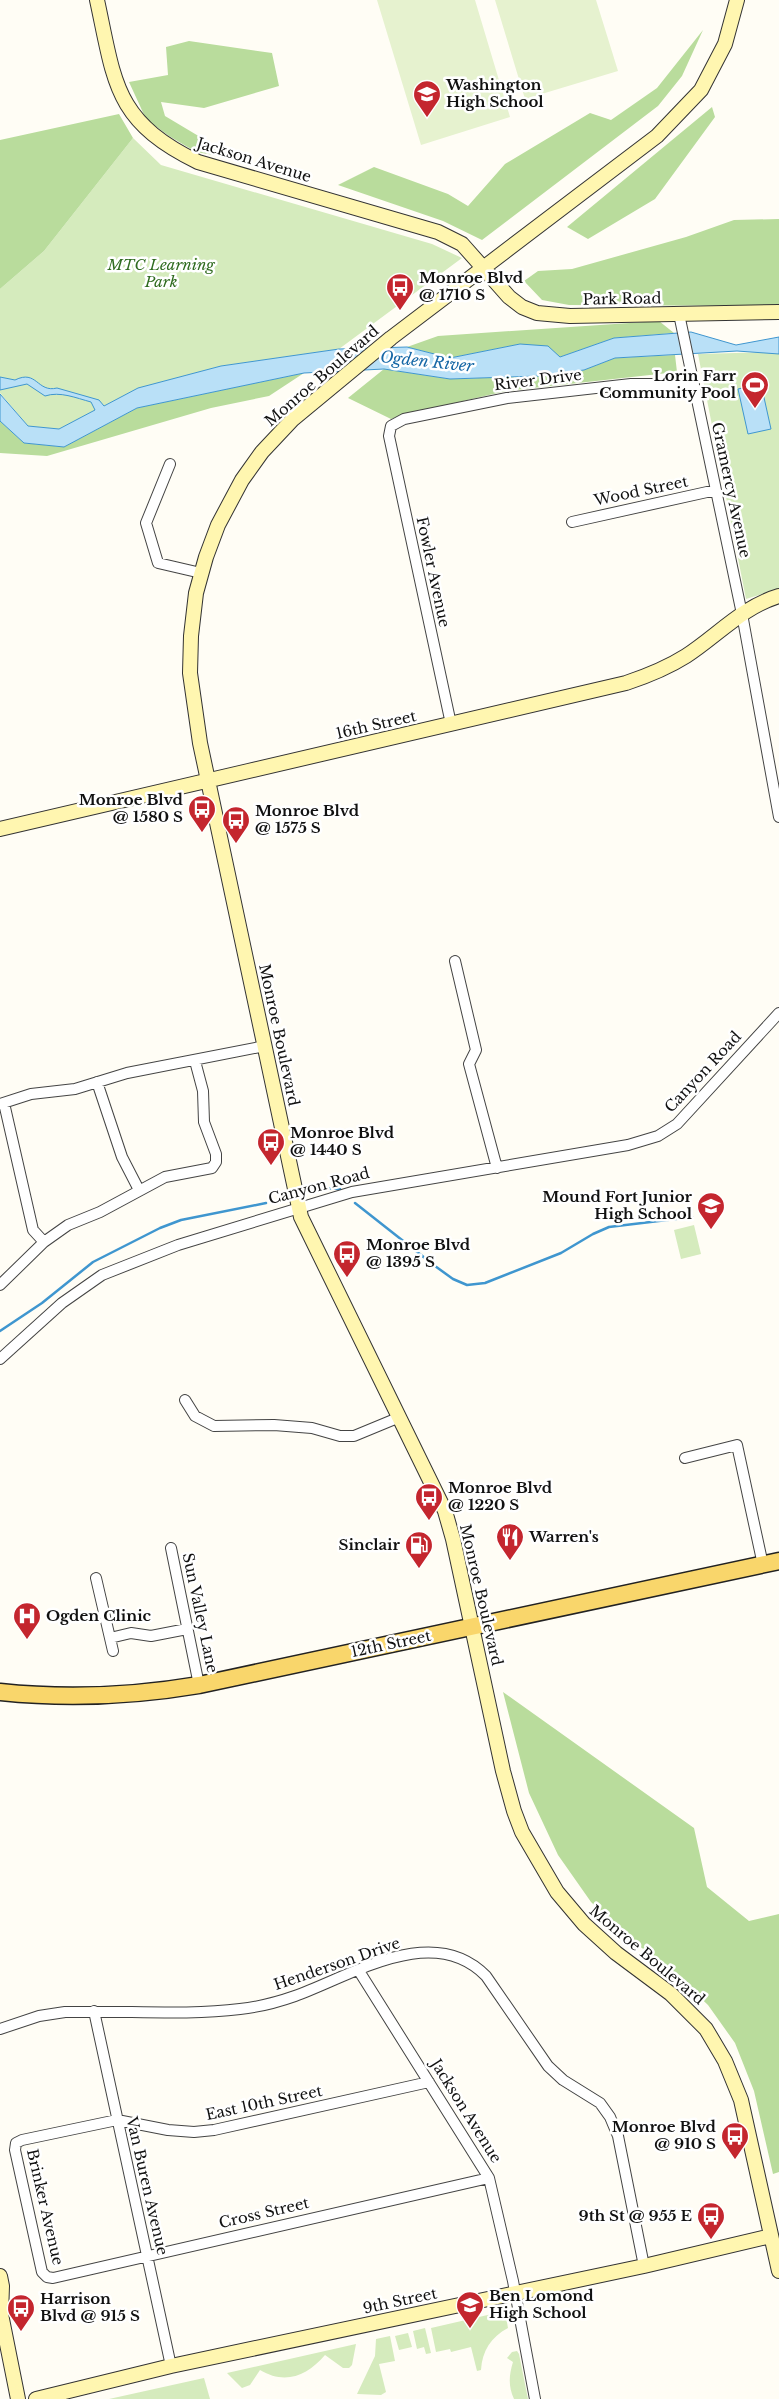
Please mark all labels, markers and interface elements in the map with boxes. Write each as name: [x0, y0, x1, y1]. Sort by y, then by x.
place label: Washington High School: [445, 75, 544, 111]
school or university icon: Washington High School: [412, 79, 442, 118]
street label: Jackson Avenue: [193, 132, 314, 186]
park label: MTC Learning Park: [106, 255, 215, 291]
place label: Monroe Blvd @ 1710 S: [419, 268, 524, 304]
bus stop icon: Monroe Blvd @ 1710 S: [385, 272, 415, 311]
street label: Park Road: [582, 288, 662, 309]
street label: Monroe Boulevard: [261, 321, 383, 430]
water label: Ogden River: [379, 346, 475, 376]
street label: River Drive: [493, 365, 583, 394]
place label: Lorin Farr Community Pool: [599, 366, 737, 402]
sports icon: Lorin Farr Community Pool: [740, 370, 770, 409]
street label: Gramercy Avenue: [708, 420, 755, 559]
street label: Wood Street: [591, 471, 690, 510]
street label: Fowler Avenue: [412, 515, 454, 629]
street label: 16th Street: [334, 706, 418, 743]
place label: Monroe Blvd @ 1580 S: [79, 790, 184, 826]
bus stop icon: Monroe Blvd @ 1580 S: [187, 794, 217, 833]
place label: Monroe Blvd @ 1575 S: [255, 801, 360, 837]
bus stop icon: Monroe Blvd @ 1575 S: [221, 805, 251, 844]
street label: Monroe Boulevard: [255, 962, 304, 1108]
street label: Canyon Road: [660, 1027, 745, 1116]
place label: Monroe Blvd @ 1440 S: [290, 1123, 395, 1159]
bus stop icon: Monroe Blvd @ 1440 S: [256, 1127, 286, 1166]
street label: Canyon Road: [266, 1163, 372, 1208]
place label: Mound Fort Junior High School: [542, 1187, 693, 1223]
school or university icon: Mound Fort Junior High School: [696, 1191, 726, 1230]
place label: Monroe Blvd @ 1395 S: [366, 1235, 471, 1271]
bus stop icon: Monroe Blvd @ 1395 S: [332, 1239, 362, 1278]
place label: Monroe Blvd @ 1220 S: [448, 1478, 553, 1514]
bus stop icon: Monroe Blvd @ 1220 S: [414, 1482, 444, 1521]
street label: Monroe Boulevard: [456, 1522, 507, 1668]
restaurant icon: Warren's: [495, 1522, 525, 1561]
place label: Warren's: [528, 1527, 599, 1546]
fuel station icon: Sinclair: [404, 1530, 434, 1569]
place label: Sinclair: [338, 1535, 401, 1554]
street label: Sun Valley Lane: [178, 1551, 222, 1675]
hospital icon: Ogden Clinic: [12, 1601, 42, 1640]
place label: Ogden Clinic: [46, 1606, 152, 1625]
street label: 12th Street: [349, 1626, 433, 1661]
street label: Monroe Boulevard: [586, 1901, 709, 2008]
street label: Henderson Drive: [271, 1933, 403, 1994]
street label: Jackson Avenue: [426, 2054, 506, 2166]
street label: East 10th Street: [204, 2081, 324, 2124]
street label: Van Buren Avenue: [122, 2114, 173, 2257]
place label: Monroe Blvd @ 910 S: [612, 2117, 717, 2153]
bus stop icon: Monroe Blvd @ 910 S: [720, 2121, 750, 2160]
street label: Brinker Avenue: [23, 2147, 68, 2267]
street label: Cross Street: [217, 2193, 311, 2232]
bus stop icon: 9th St @ 955 E: [696, 2201, 726, 2240]
place label: 9th St @ 955 E: [579, 2206, 692, 2225]
street label: 9th Street: [361, 2283, 439, 2318]
place label: Ben Lomond High School: [489, 2286, 594, 2322]
place label: Harrison Blvd @ 915 S: [40, 2289, 140, 2325]
school or university icon: Ben Lomond High School: [455, 2290, 485, 2329]
bus stop icon: Harrison Blvd @ 915 S: [6, 2293, 36, 2332]

